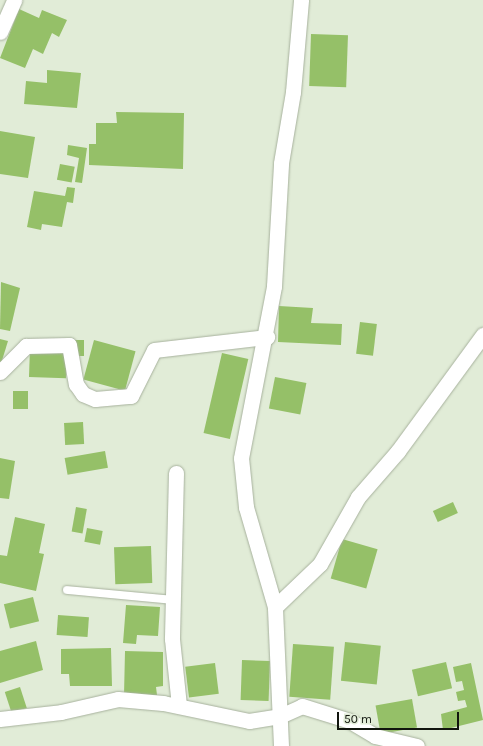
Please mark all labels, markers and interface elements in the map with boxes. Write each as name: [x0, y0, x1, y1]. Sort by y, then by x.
scale bar: [339, 704, 461, 730]
text: 50 m: [344, 712, 372, 726]

